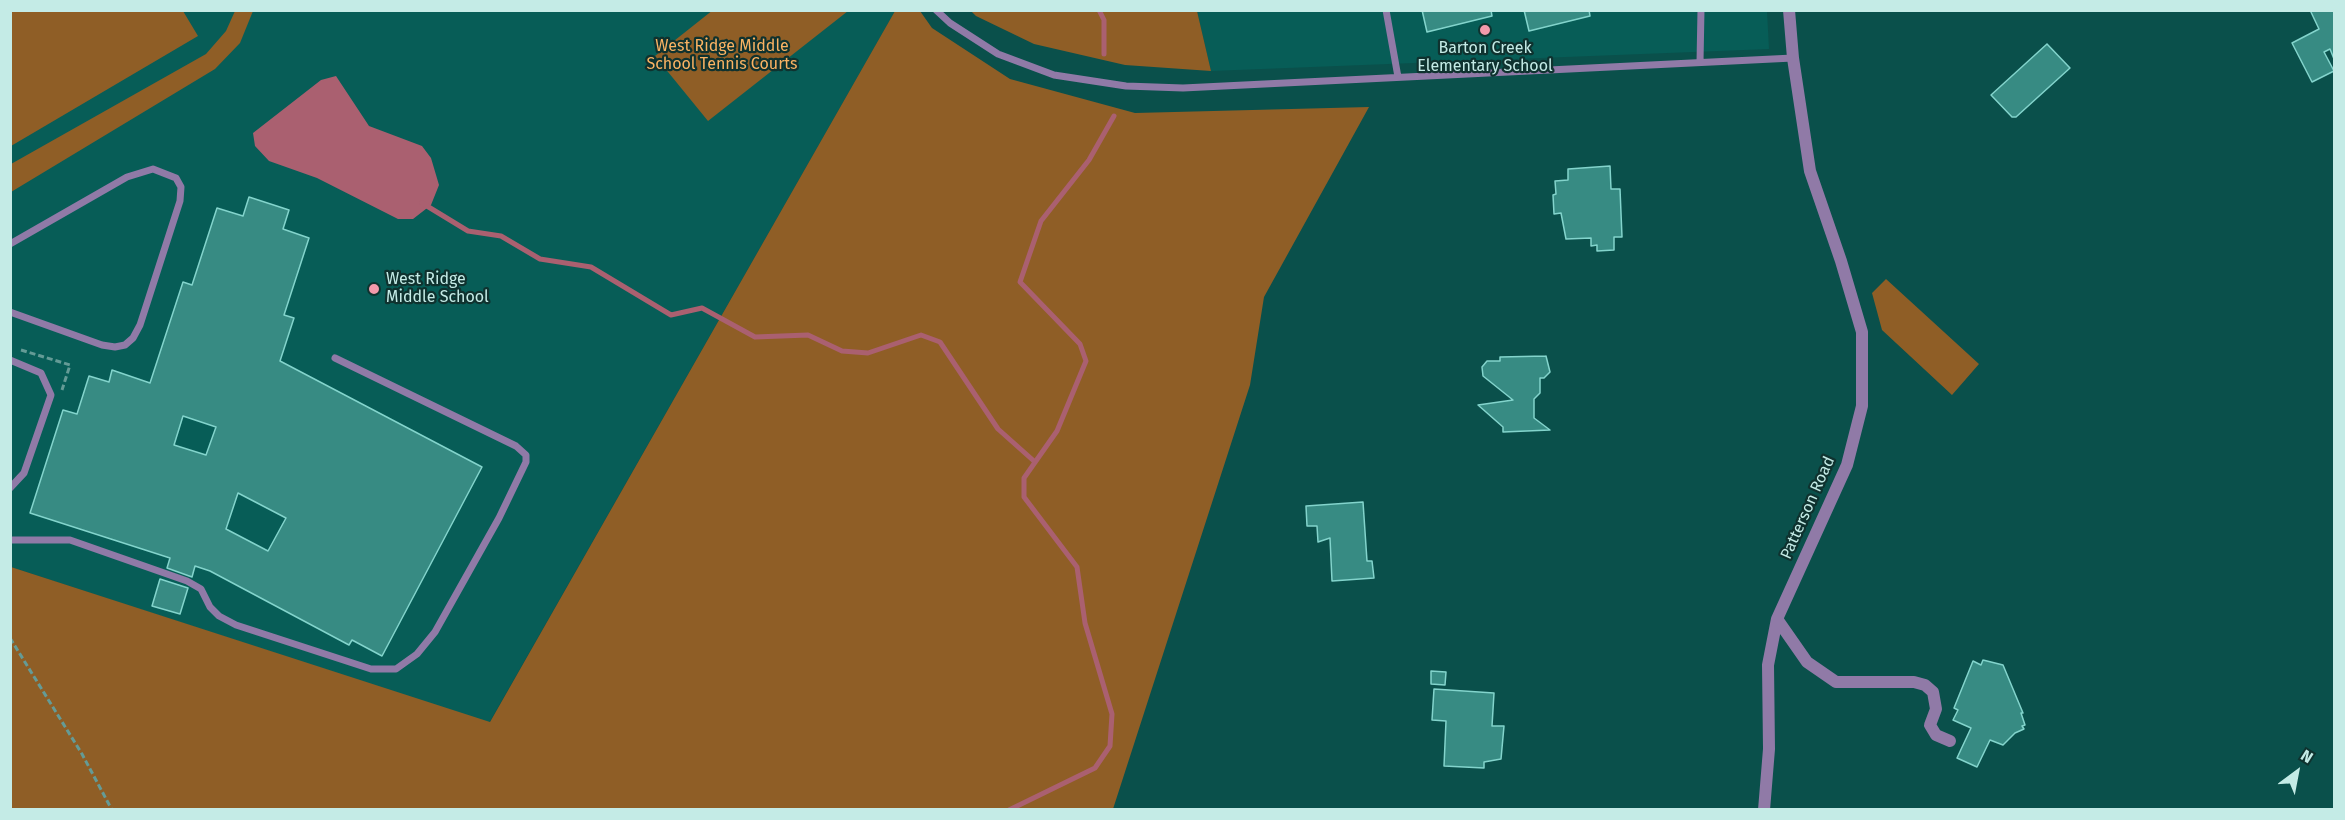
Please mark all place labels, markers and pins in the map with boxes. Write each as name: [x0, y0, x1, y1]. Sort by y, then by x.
marker: Barton Creek Elementary School: [1478, 23, 1492, 37]
place label: Barton Creek Elementary School: [1417, 39, 1553, 77]
place label: West Ridge Middle School: [386, 270, 489, 308]
marker: West Ridge Middle School: [367, 282, 381, 296]

